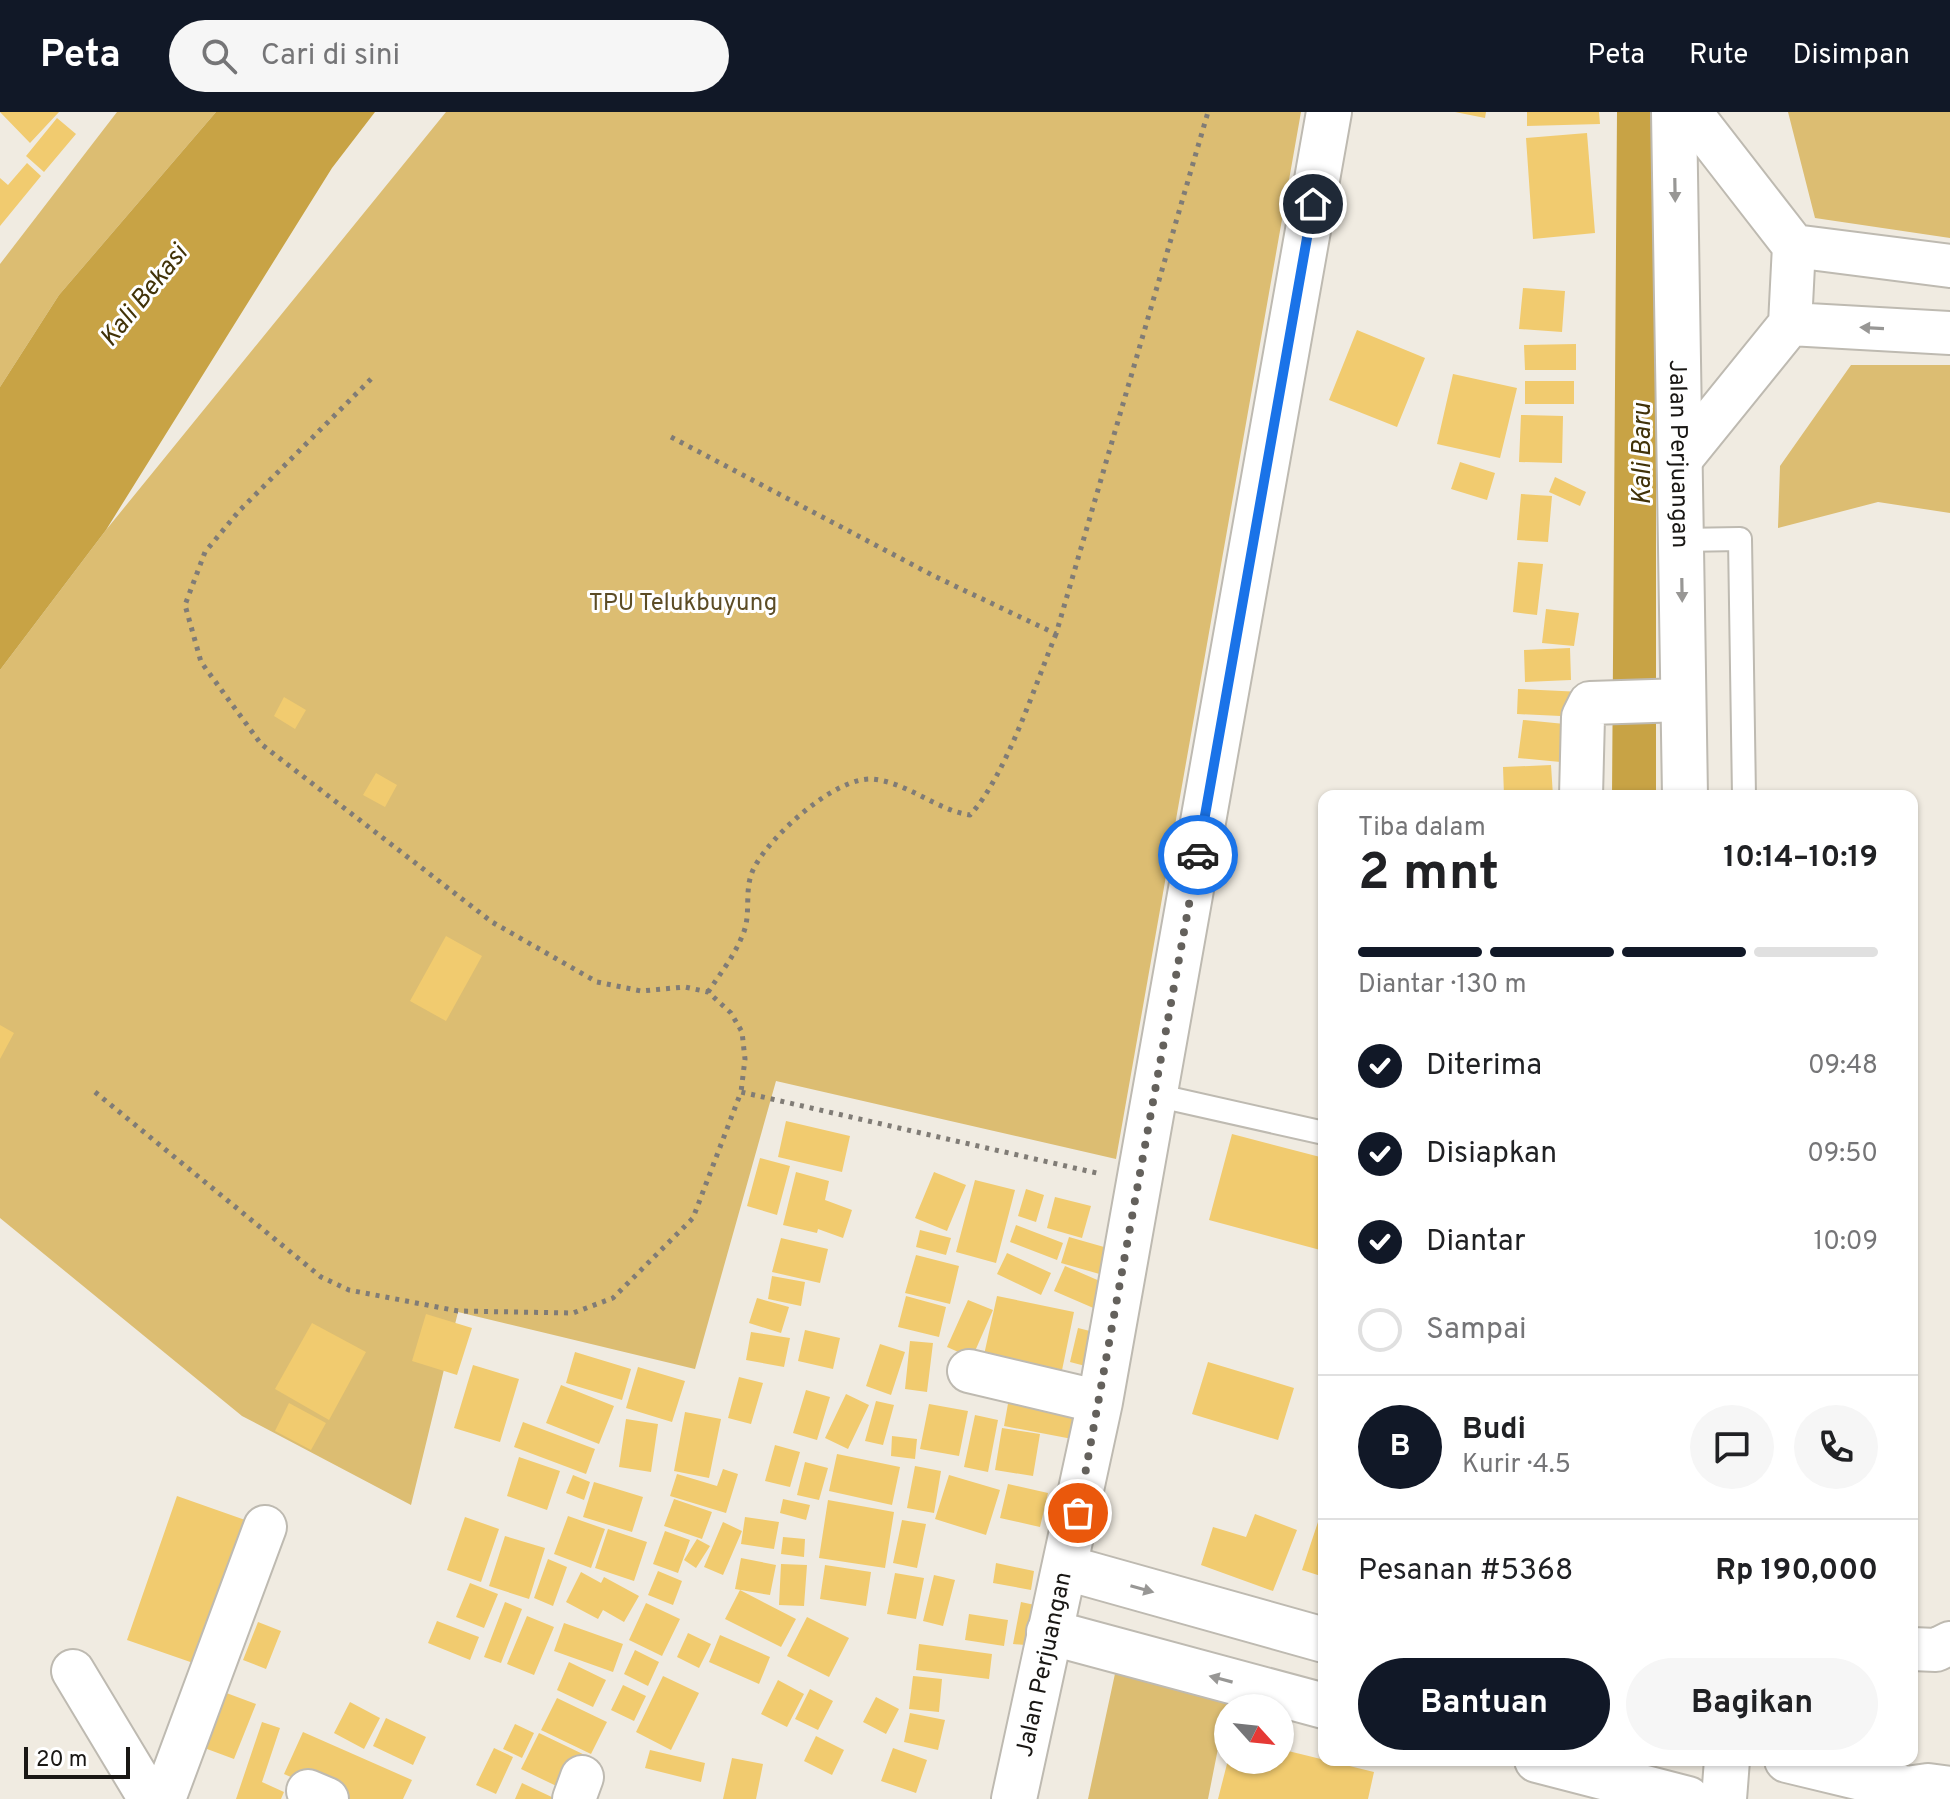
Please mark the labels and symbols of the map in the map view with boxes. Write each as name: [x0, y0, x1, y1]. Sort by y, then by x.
pin: [1279, 170, 1347, 238]
one-way arrow: [1669, 178, 1681, 203]
water label: Kali Bekasi: [94, 238, 197, 354]
one-way arrow: [1859, 321, 1884, 334]
street label: Jalan Perjuangan: [1661, 360, 1694, 548]
water label: Kali Baru: [1627, 402, 1660, 505]
one-way arrow: [1676, 578, 1688, 603]
park label: TPU Telukbuyung: [589, 589, 777, 619]
courier: [1158, 815, 1238, 895]
pin: [1044, 1479, 1112, 1547]
street label: Jalan Perjuangan: [1011, 1569, 1080, 1760]
one-way arrow: [1130, 1583, 1154, 1596]
one-way arrow: [1209, 1673, 1234, 1685]
north arrow: [1214, 1694, 1294, 1774]
scale bar: [24, 1743, 130, 1779]

